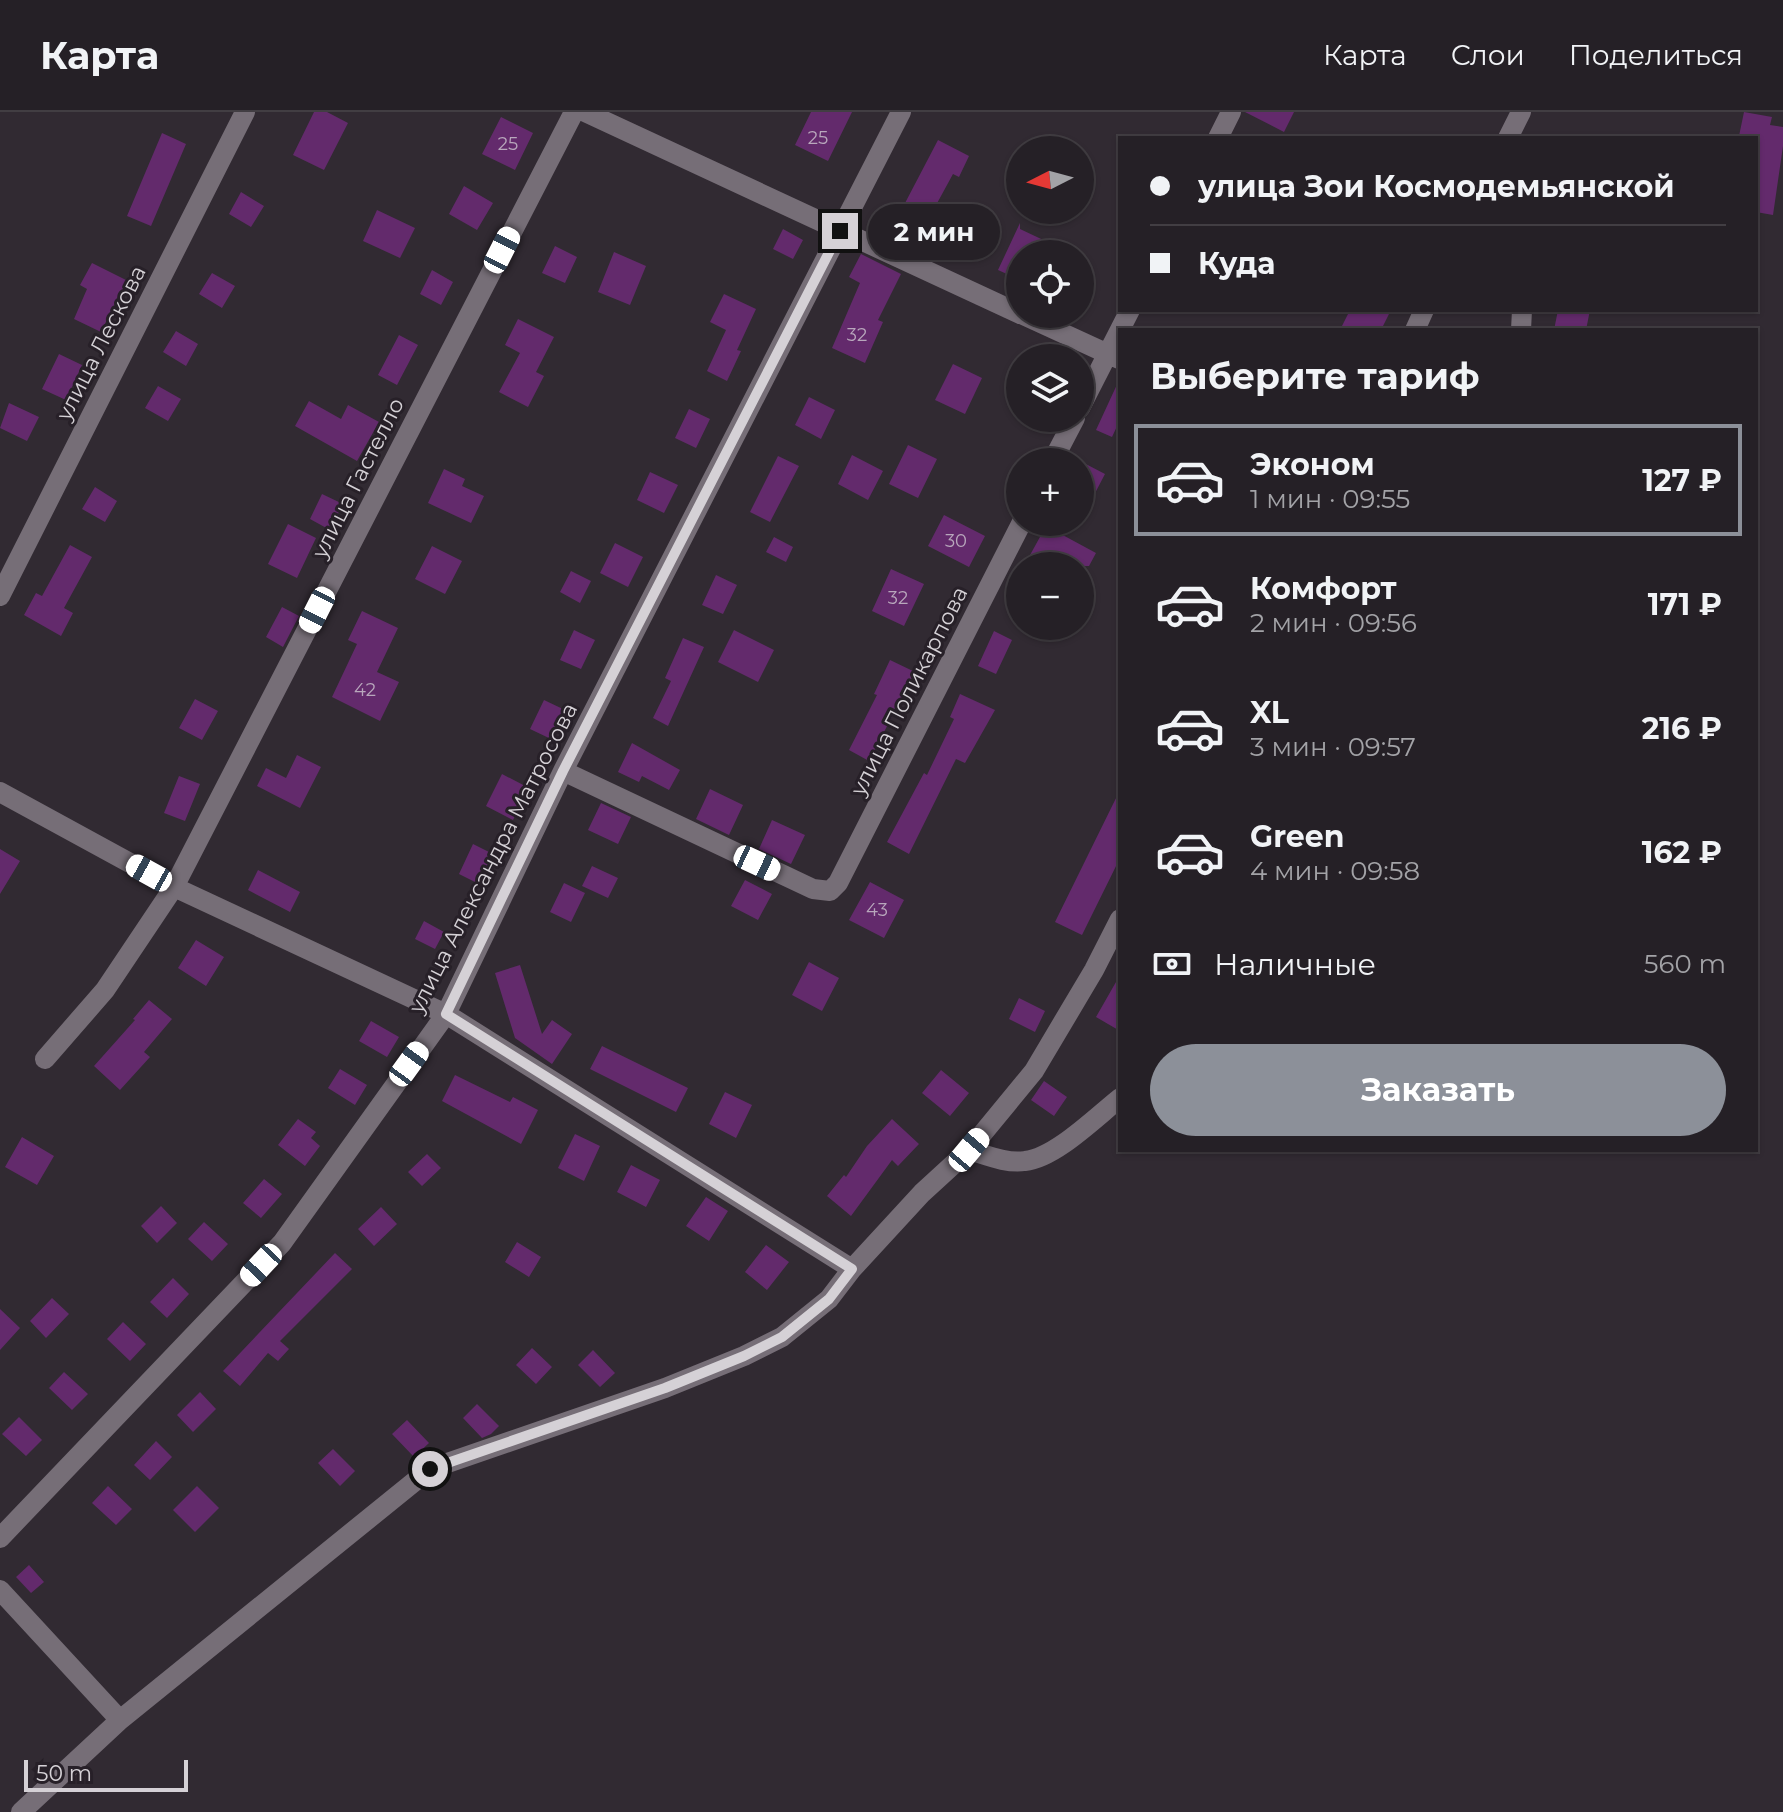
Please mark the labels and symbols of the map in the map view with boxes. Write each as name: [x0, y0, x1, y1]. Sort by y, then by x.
house number: 25: [808, 127, 828, 149]
house number: 25: [498, 133, 518, 155]
north arrow: [1006, 136, 1094, 224]
callout: 2 мин: [868, 203, 1000, 259]
route end: [822, 213, 858, 249]
car: [480, 223, 524, 277]
street label: улица Лескова: [50, 261, 152, 426]
house number: 32: [847, 324, 867, 346]
street label: улица Гастелло: [305, 393, 410, 564]
house number: 30: [945, 530, 967, 552]
street label: улица Поликарпова: [844, 582, 973, 801]
car: [295, 583, 339, 637]
house number: 32: [888, 587, 908, 609]
house number: 42: [354, 679, 376, 701]
street label: улица Александра Матросова: [402, 698, 583, 1019]
car: [730, 842, 784, 884]
car: [122, 851, 176, 895]
house number: 43: [866, 899, 888, 921]
car: [385, 1038, 433, 1090]
car: [944, 1124, 994, 1176]
car: [236, 1239, 286, 1291]
route start: [412, 1451, 448, 1487]
scale bar: [24, 1756, 188, 1792]

